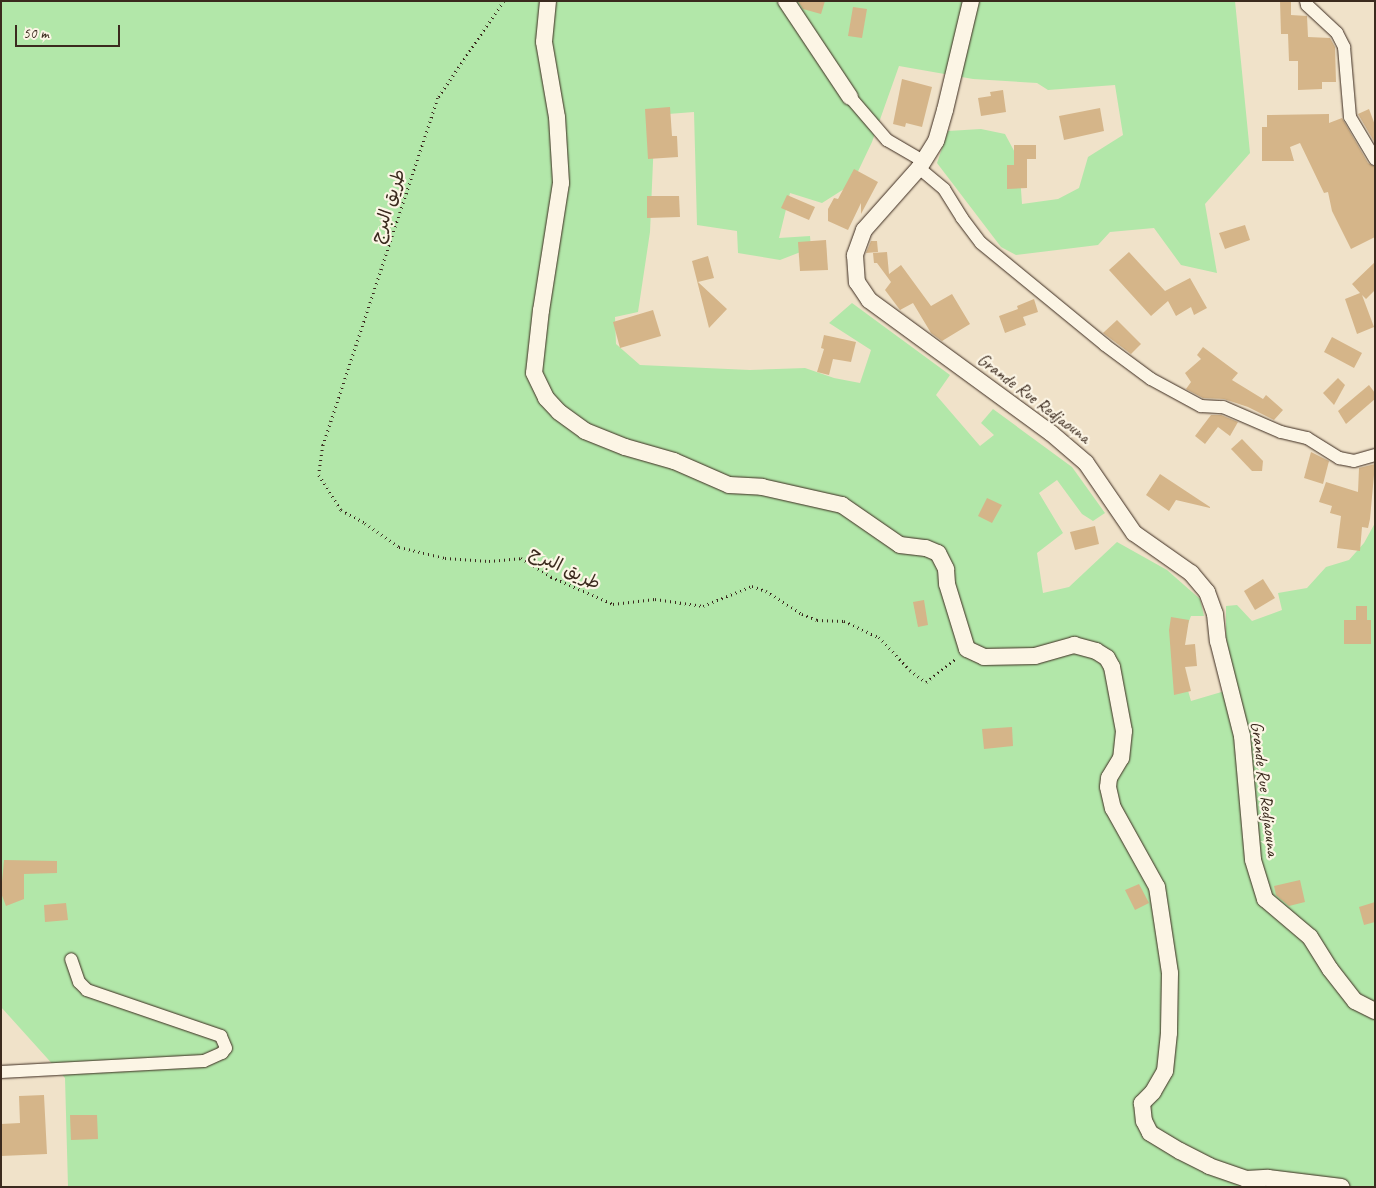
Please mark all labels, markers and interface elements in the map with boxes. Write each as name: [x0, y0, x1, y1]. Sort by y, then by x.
scale bar: [18, 15, 122, 47]
text: 50 m: [23, 24, 49, 43]
street label: طريق البرج: [366, 166, 410, 246]
street label: Grande Rue Redjaouna: [973, 348, 1095, 448]
street label: طريق البرج: [526, 542, 604, 594]
street label: Grande Rue Redjaouna: [1246, 720, 1284, 858]

